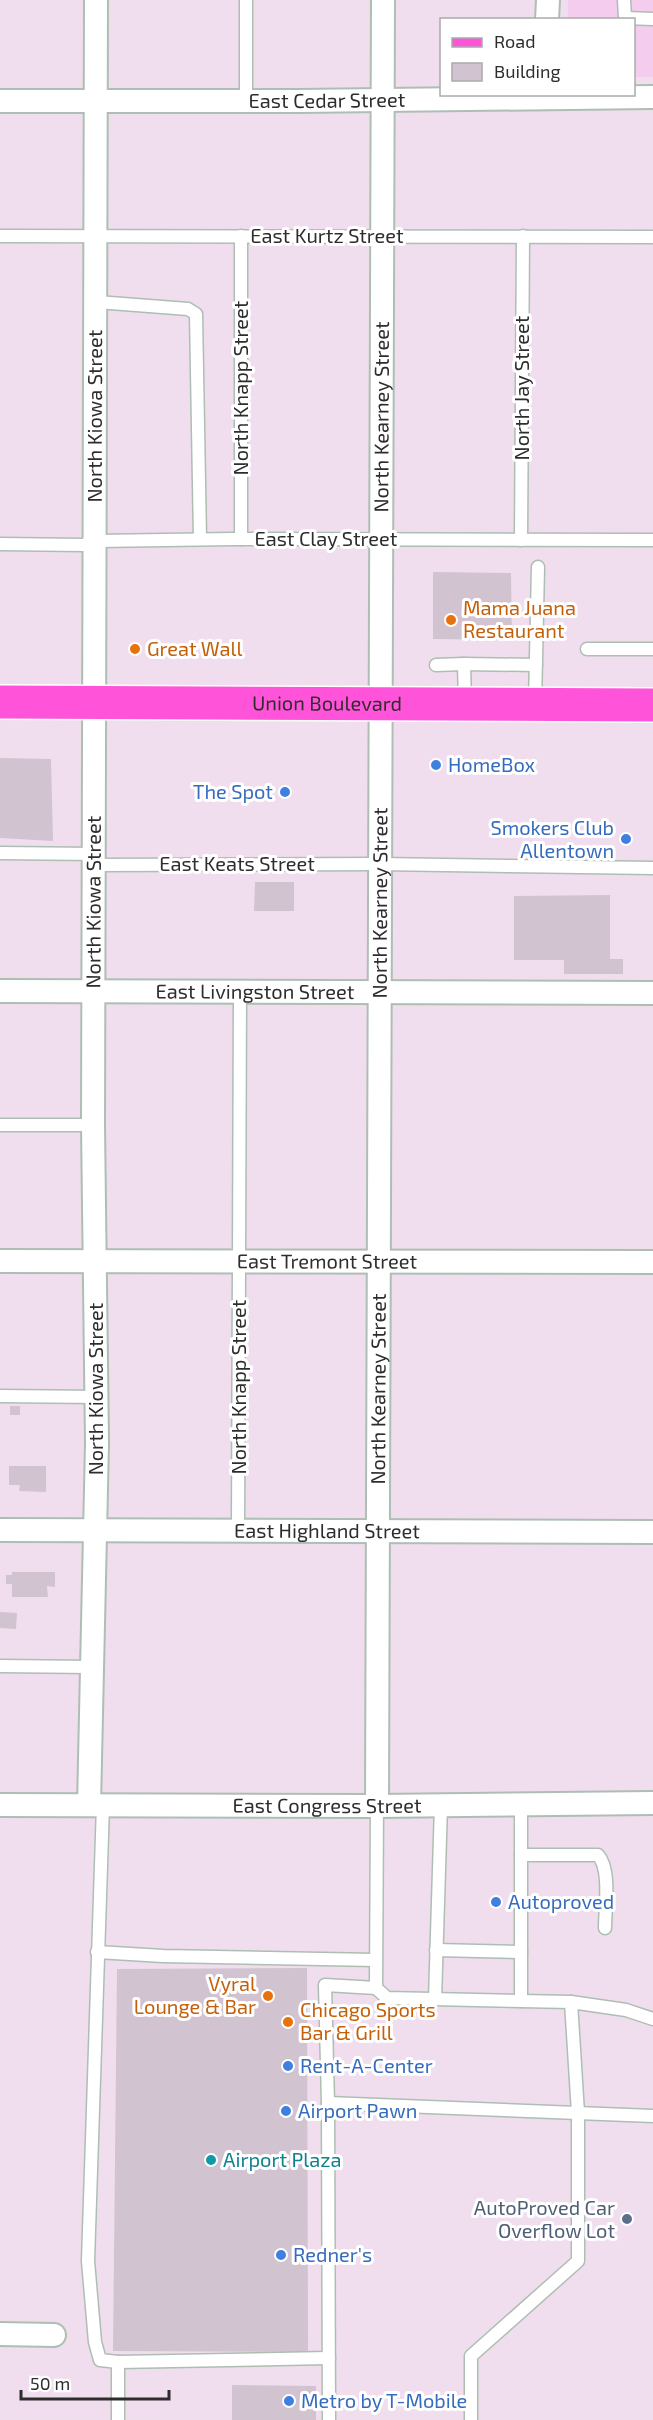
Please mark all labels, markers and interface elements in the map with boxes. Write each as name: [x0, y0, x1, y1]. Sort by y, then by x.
legend: [440, 18, 635, 96]
text: Road: [494, 30, 535, 52]
text: Building: [494, 60, 561, 82]
street label: East Cedar Street: [249, 87, 406, 112]
street label: East Kurtz Street: [250, 223, 404, 247]
street label: North Knapp Street: [228, 300, 252, 475]
street label: North Jay Street: [509, 315, 533, 460]
street label: North Kearney Street: [368, 321, 393, 513]
street label: North Kiowa Street: [82, 329, 106, 503]
street label: East Clay Street: [255, 526, 398, 550]
place label: Mama Juana Restaurant: [463, 595, 576, 642]
marker: Mama Juana Restaurant: [444, 613, 458, 627]
place label: Great Wall: [147, 636, 242, 660]
marker: Great Wall: [128, 642, 142, 656]
street label: Union Boulevard: [252, 690, 402, 715]
place label: HomeBox: [448, 752, 536, 776]
marker: HomeBox: [429, 758, 443, 772]
place label: The Spot: [193, 779, 273, 803]
marker: The Spot: [278, 785, 292, 799]
street label: North Kearney Street: [367, 807, 391, 999]
street label: North Kiowa Street: [80, 815, 105, 989]
place label: Smokers Club Allentown: [491, 815, 614, 862]
marker: Smokers Club Allentown: [619, 832, 633, 846]
street label: East Keats Street: [159, 851, 315, 875]
street label: East Livingston Street: [155, 978, 355, 1003]
street label: East Tremont Street: [237, 1248, 418, 1273]
street label: North Kearney Street: [365, 1293, 390, 1485]
street label: North Knapp Street: [226, 1299, 250, 1474]
street label: North Kiowa Street: [83, 1302, 107, 1475]
street label: East Highland Street: [234, 1518, 420, 1542]
street label: East Congress Street: [232, 1793, 422, 1817]
place label: Autoproved: [508, 1889, 614, 1913]
marker: Autoproved: [489, 1895, 503, 1909]
place label: Vyral Lounge & Bar: [134, 1971, 256, 2018]
marker: Vyral Lounge & Bar: [261, 1989, 275, 2003]
place label: Chicago Sports Bar & Grill: [300, 1997, 436, 2044]
marker: Chicago Sports Bar & Grill: [281, 2015, 295, 2029]
place label: Rent-A-Center: [300, 2053, 433, 2077]
marker: Rent-A-Center: [281, 2059, 295, 2073]
place label: Airport Pawn: [298, 2098, 417, 2122]
marker: Airport Pawn: [279, 2104, 293, 2118]
place label: Airport Plaza: [223, 2147, 341, 2171]
marker: Airport Plaza: [204, 2153, 218, 2167]
place label: AutoProved Car Overflow Lot: [474, 2195, 615, 2242]
marker: AutoProved Car Overflow Lot: [620, 2212, 634, 2226]
place label: Redner's: [293, 2242, 372, 2266]
marker: Redner's: [274, 2248, 288, 2262]
scale bar: [21, 2363, 170, 2401]
text: 50 m: [30, 2372, 70, 2394]
place label: Metro by T-Mobile: [301, 2388, 467, 2412]
marker: Metro by T-Mobile: [282, 2394, 296, 2408]

